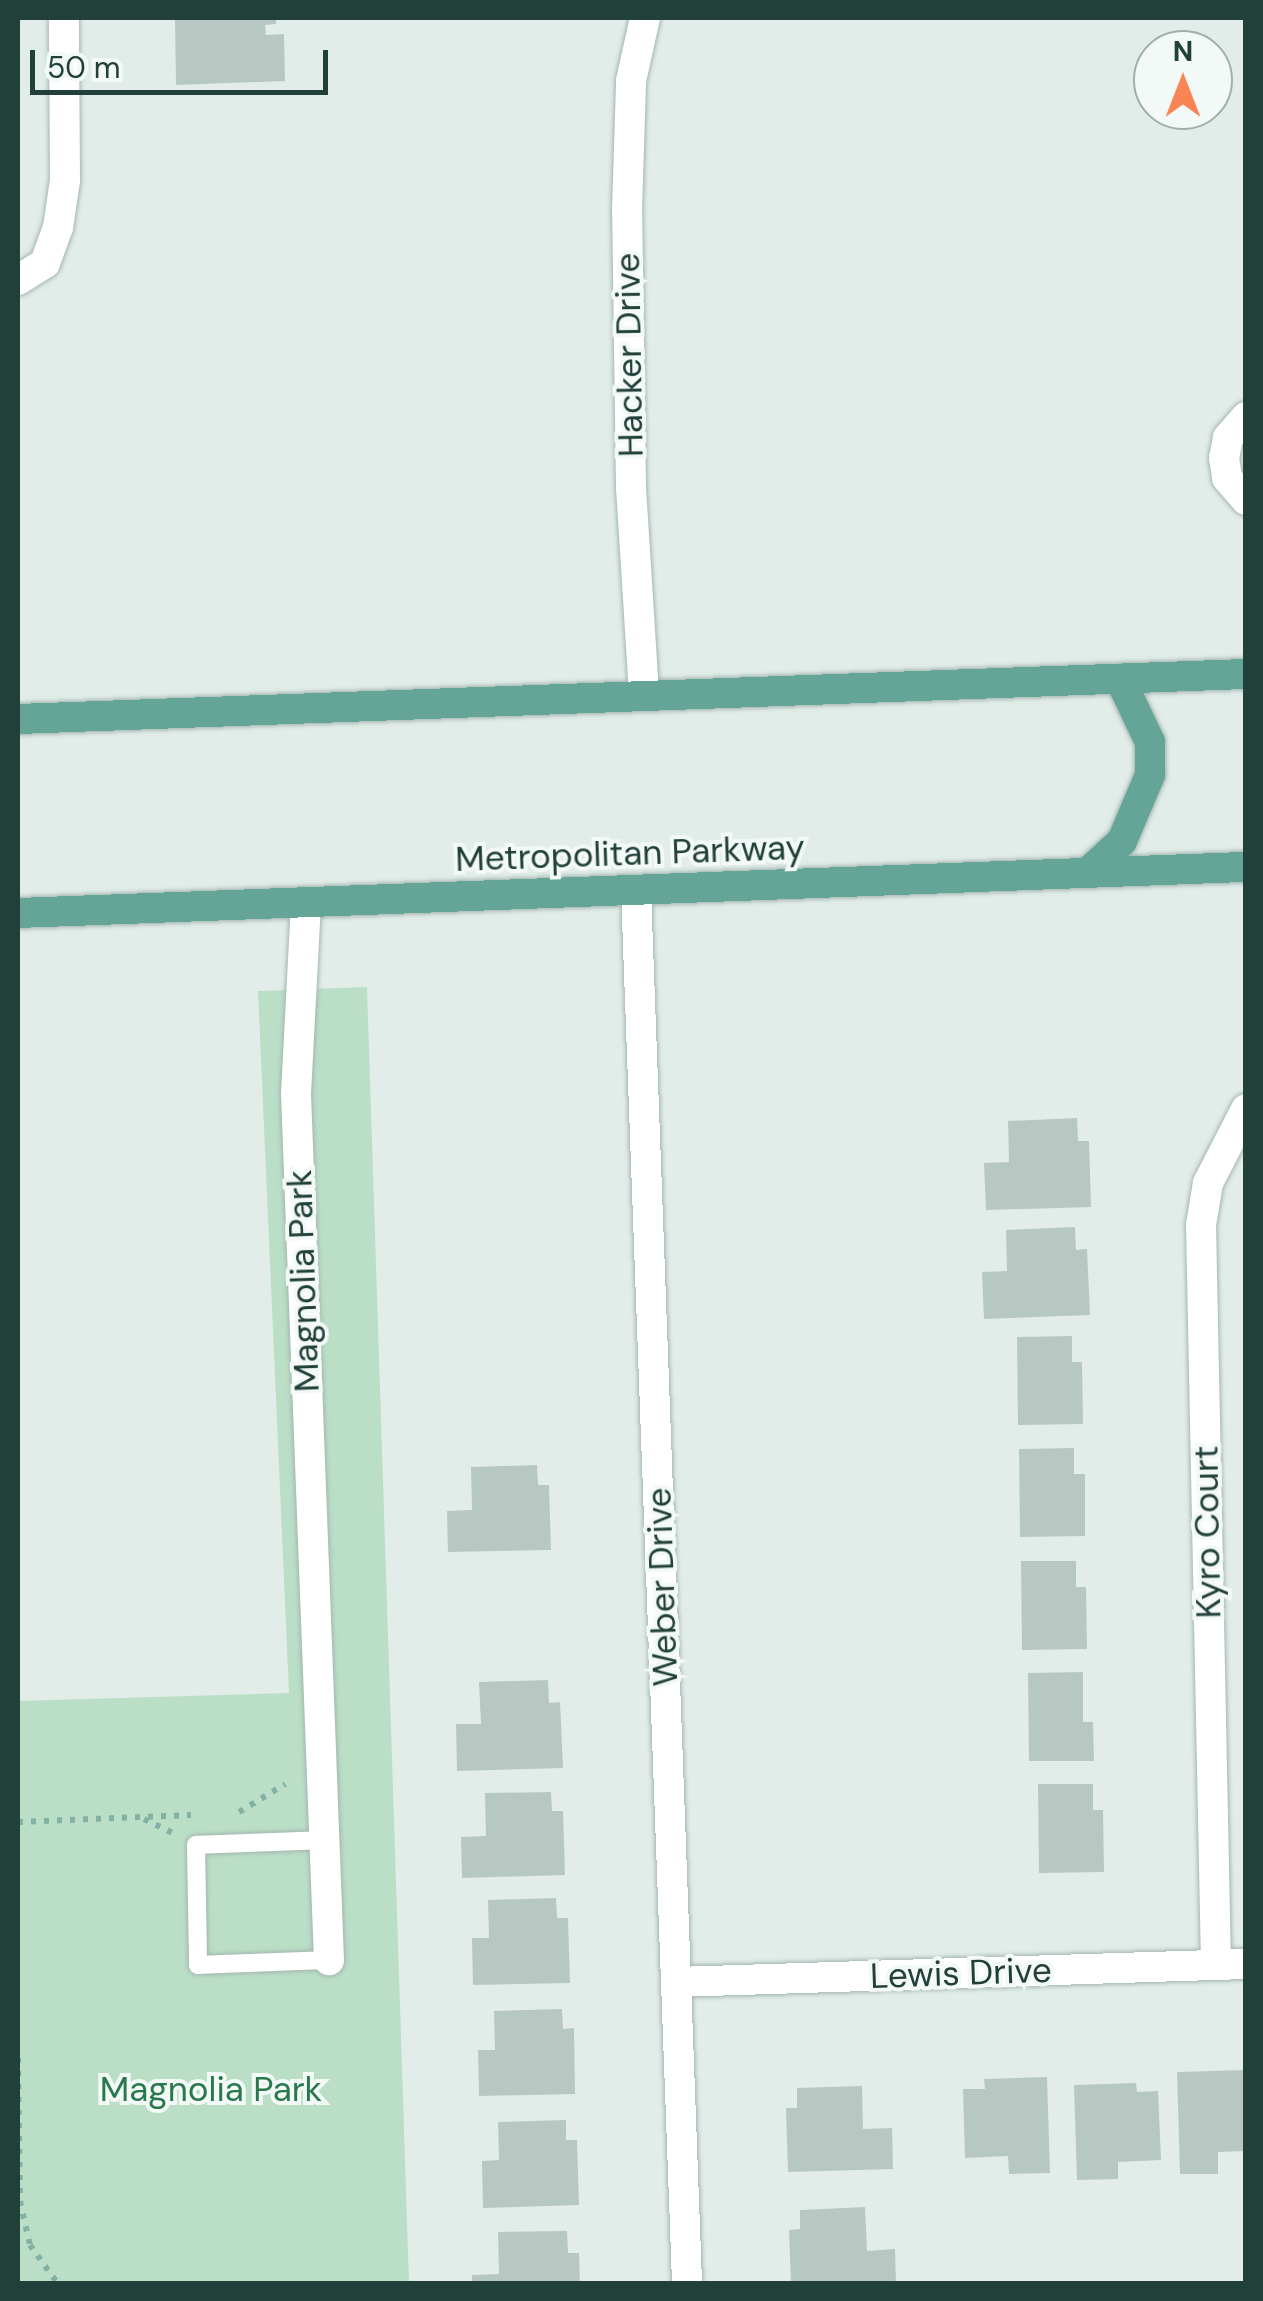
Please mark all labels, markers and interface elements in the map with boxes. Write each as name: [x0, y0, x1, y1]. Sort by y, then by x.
scale bar: [35, 30, 332, 92]
north arrow: [1133, 30, 1233, 130]
text: N: [1173, 33, 1193, 70]
text: 50 m: [47, 48, 121, 87]
street label: Hacker Drive: [606, 253, 652, 457]
street label: Metropolitan Parkway: [455, 826, 805, 880]
street label: Magnolia Park: [278, 1169, 328, 1393]
street label: Kyro Court: [1184, 1445, 1230, 1619]
street label: Weber Drive: [638, 1487, 686, 1687]
street label: Lewis Drive: [869, 1949, 1053, 1997]
park label: Magnolia Park: [100, 2068, 322, 2110]

